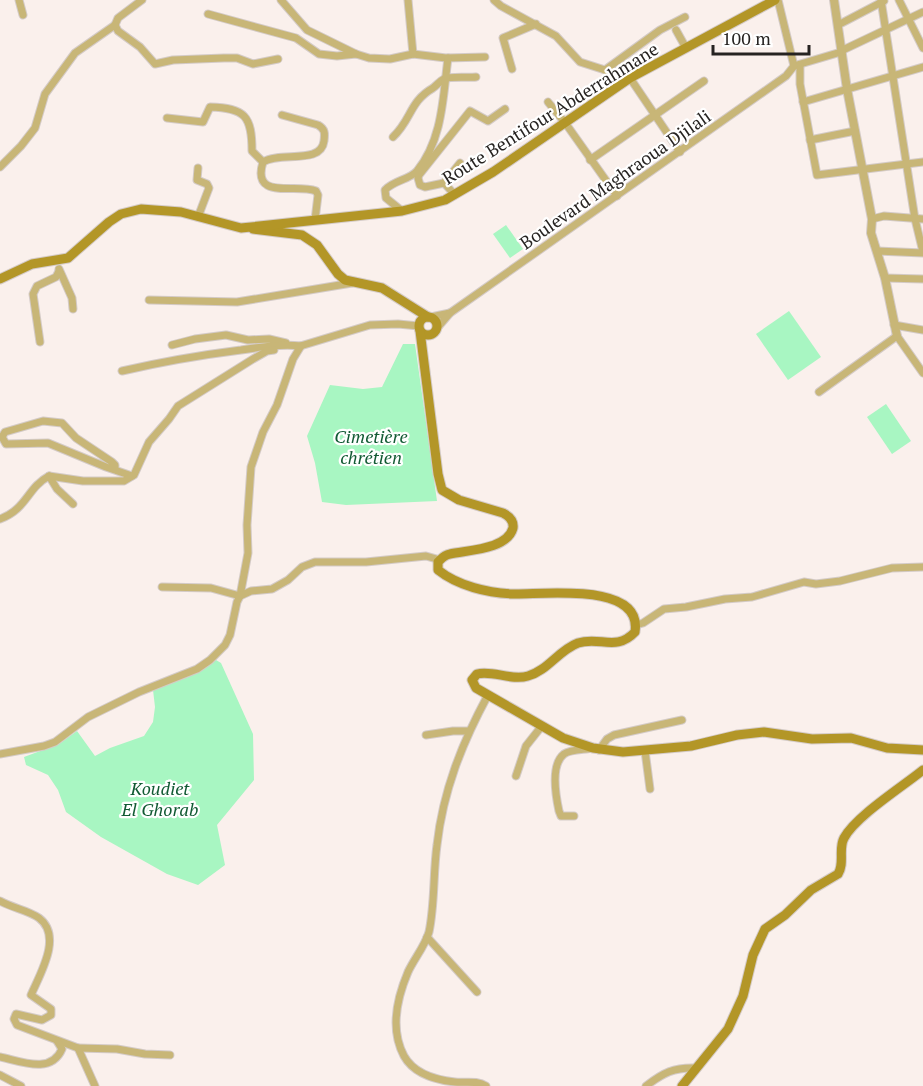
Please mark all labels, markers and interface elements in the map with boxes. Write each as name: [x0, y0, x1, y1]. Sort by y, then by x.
scale bar: [713, 18, 809, 56]
text: 100 m: [722, 26, 771, 50]
street label: Route Bentifour Abderrahmane: [437, 36, 663, 190]
street label: Boulevard Maghraoua Djilali: [515, 104, 715, 254]
park label: Cimetière chrétien: [334, 424, 408, 469]
park label: Koudiet El Ghorab: [121, 776, 198, 821]

